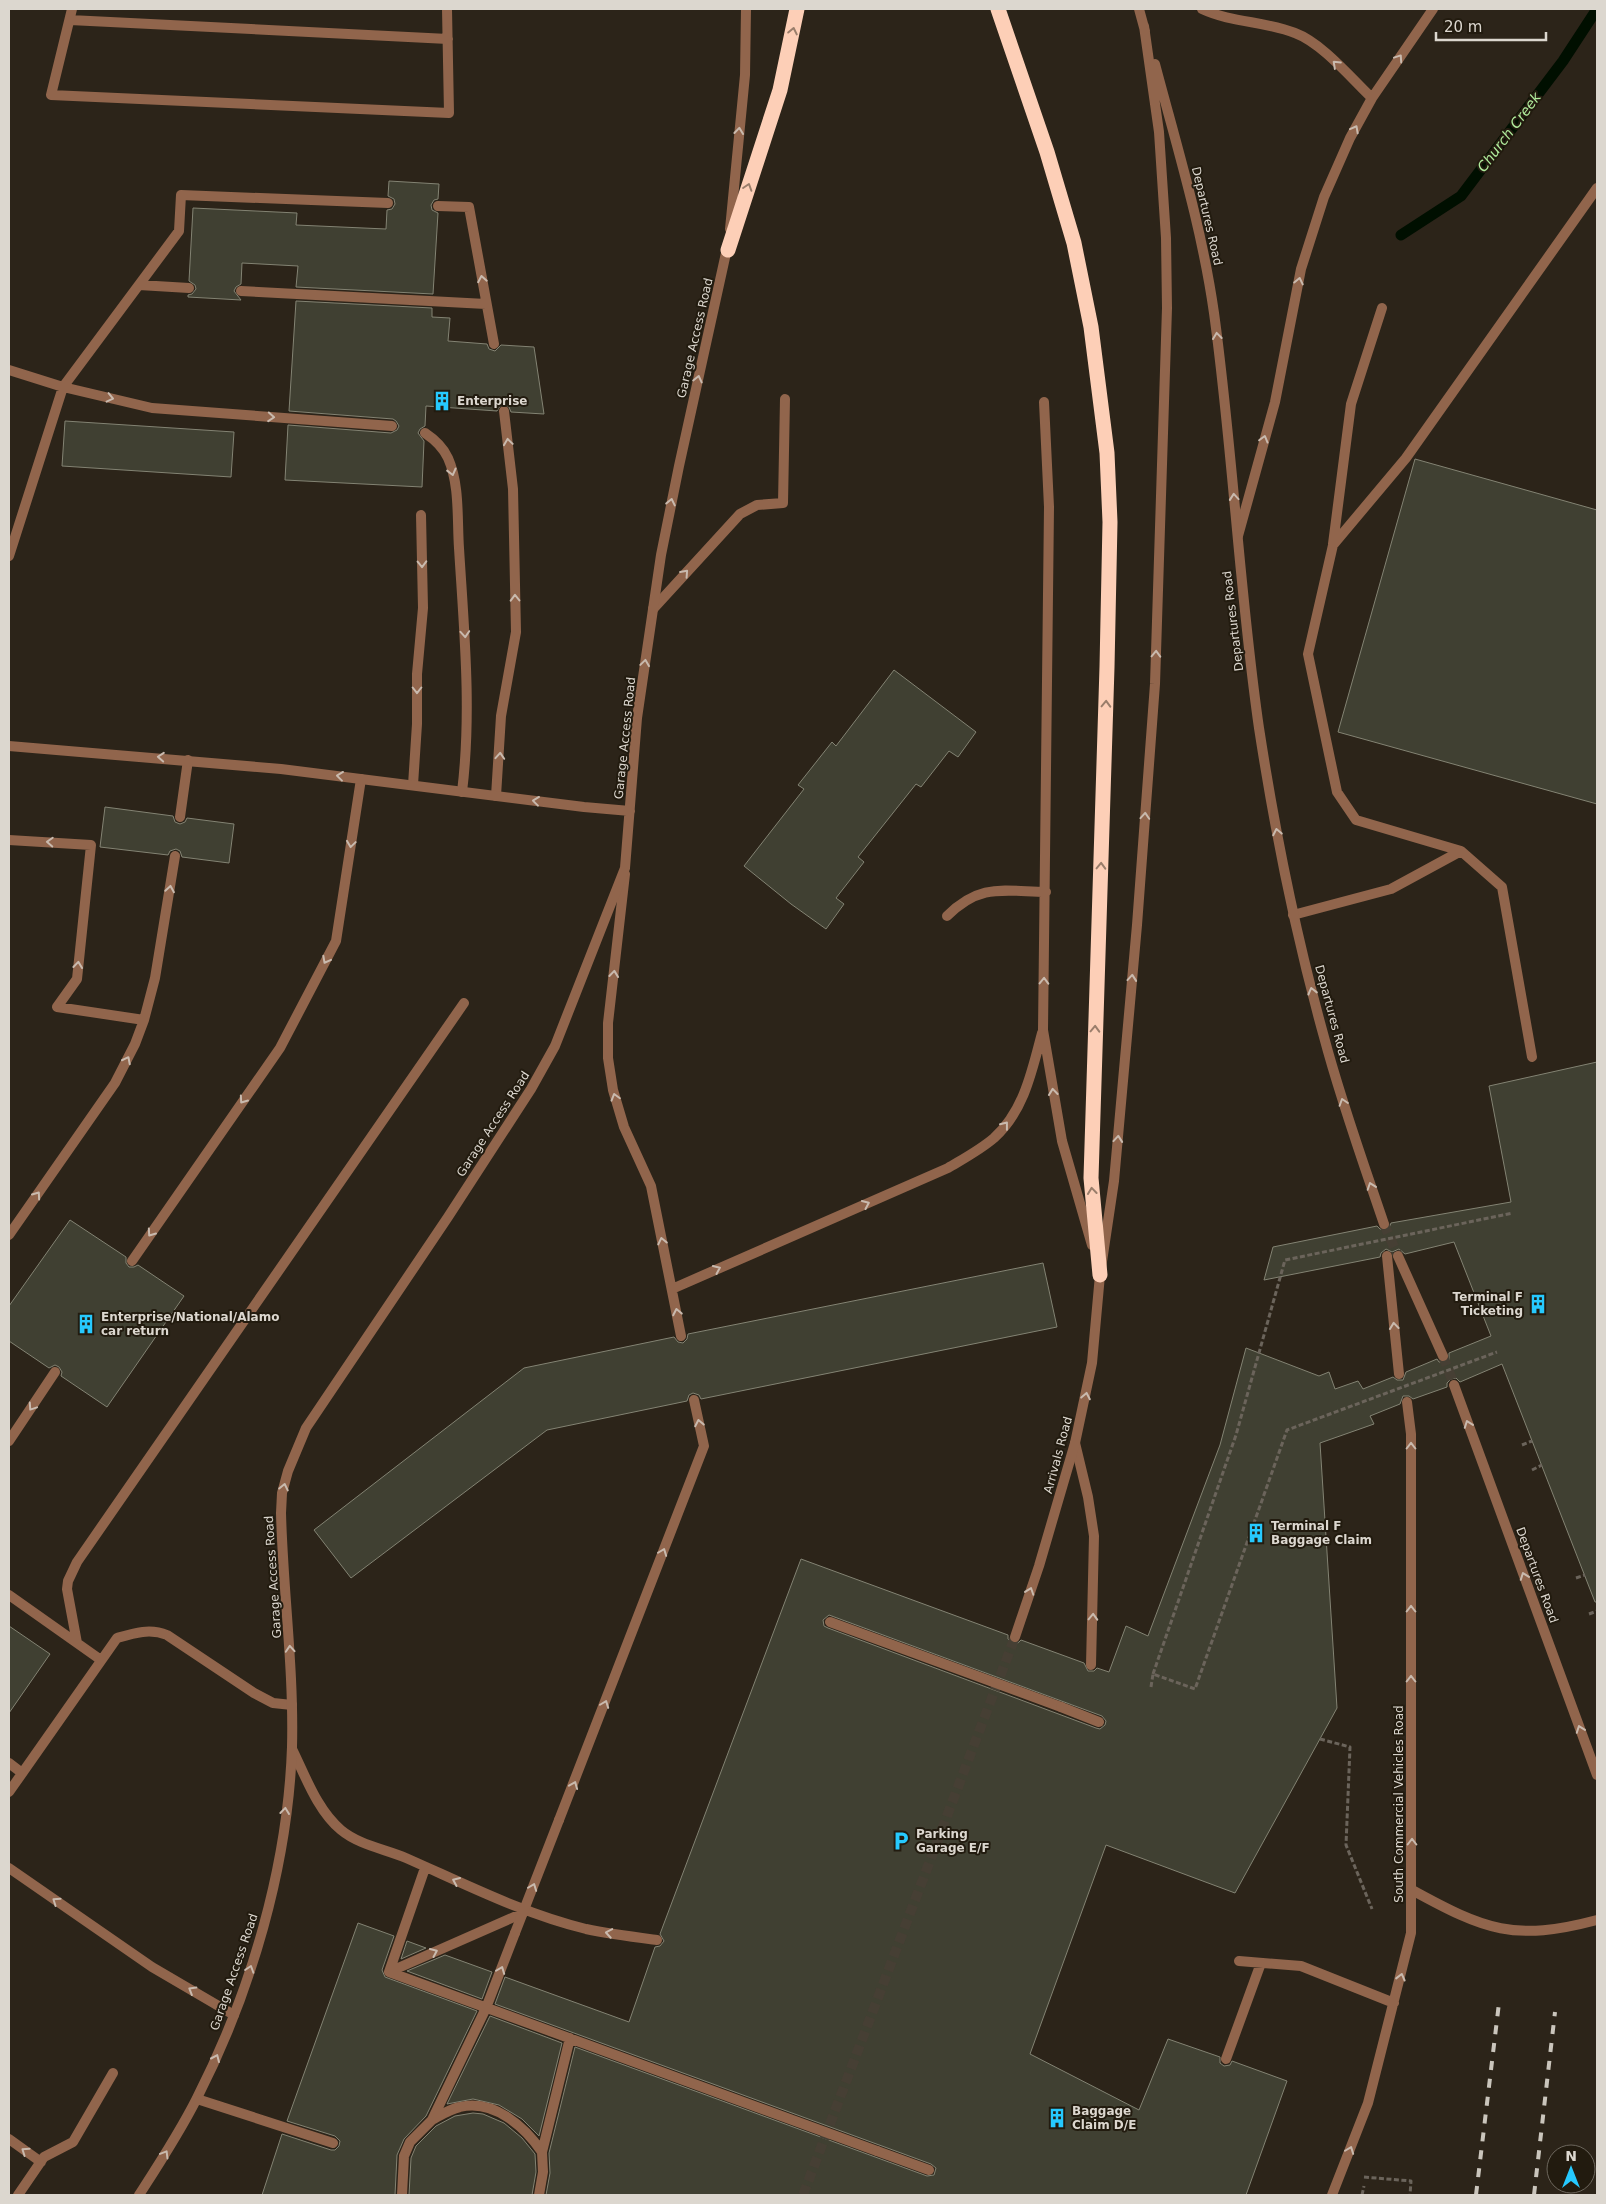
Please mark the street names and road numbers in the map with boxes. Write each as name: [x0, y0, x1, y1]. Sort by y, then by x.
street label: Departures Road: [1189, 165, 1225, 267]
street label: Garage Access Road: [674, 277, 716, 399]
street label: Departures Road: [1220, 570, 1246, 672]
street label: Garage Access Road: [612, 676, 638, 800]
street label: Departures Road: [1312, 963, 1352, 1065]
street label: Garage Access Road: [454, 1069, 532, 1179]
street label: Arrivals Road: [1041, 1415, 1075, 1495]
street label: Garage Access Road: [262, 1515, 284, 1639]
street label: Departures Road: [1513, 1525, 1561, 1625]
street label: South Commercial Vehicles Road: [1392, 1705, 1406, 1903]
street label: Garage Access Road: [207, 1912, 261, 2032]

